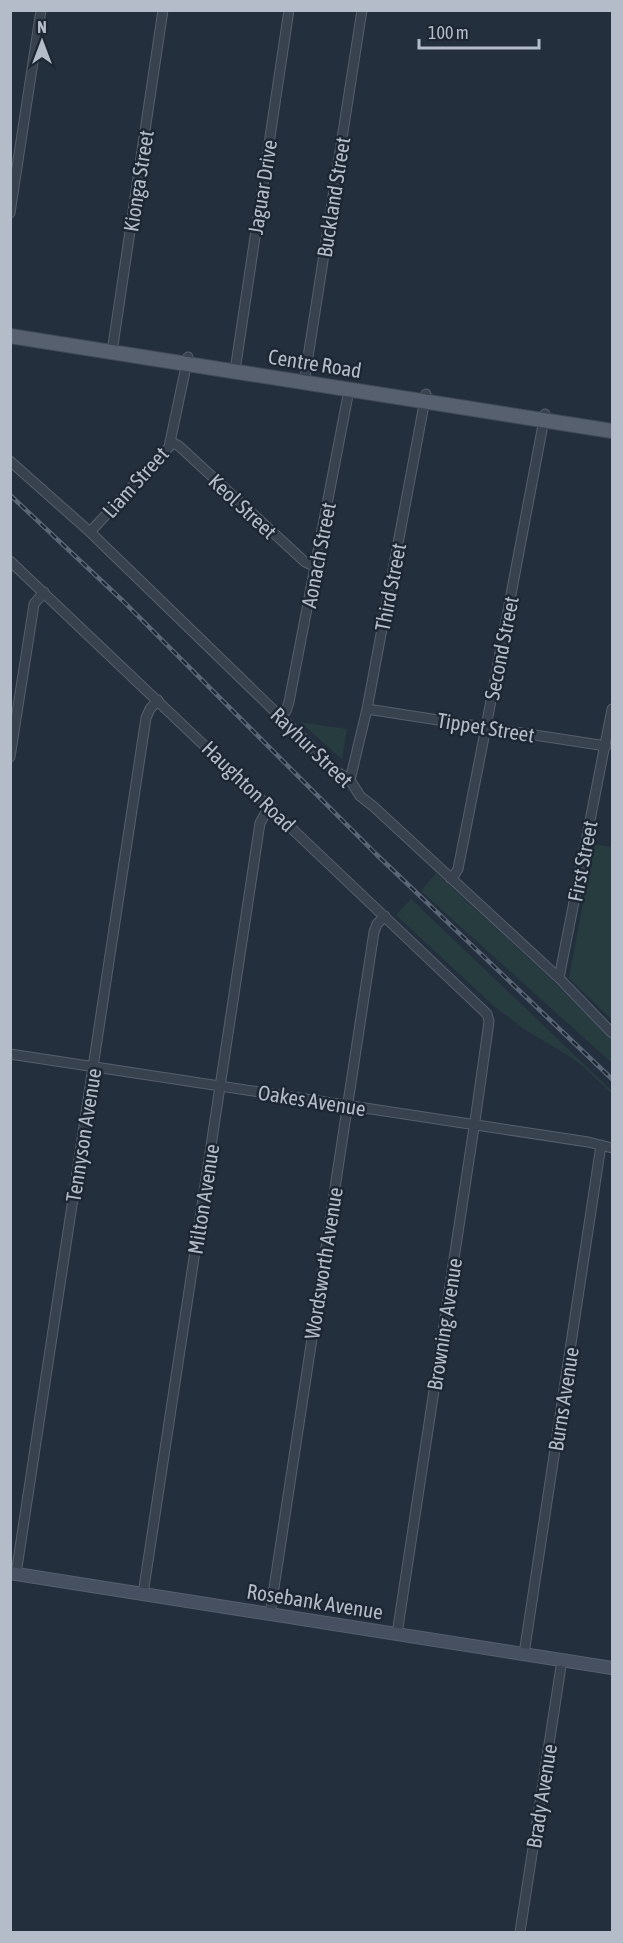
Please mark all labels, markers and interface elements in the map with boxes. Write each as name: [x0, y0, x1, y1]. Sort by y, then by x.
north arrow: [12, 12, 72, 72]
scale bar: [419, 12, 539, 50]
text: N: [37, 18, 47, 36]
text: 100 m: [428, 22, 469, 43]
street label: Kionga Street: [118, 128, 158, 234]
street label: Buckland Street: [312, 135, 354, 259]
street label: Jaguar Drive: [243, 138, 281, 236]
street label: Centre Road: [267, 344, 363, 382]
street label: Liam Street: [97, 442, 173, 522]
street label: Keol Street: [204, 469, 282, 543]
street label: Aonach Street: [296, 500, 340, 610]
street label: Third Street: [370, 541, 410, 633]
street label: Second Street: [479, 594, 523, 702]
street label: Rayhur Street: [266, 702, 358, 792]
street label: Tippet Street: [436, 707, 536, 747]
street label: Haughton Road: [197, 736, 301, 836]
street label: First Street: [562, 819, 602, 903]
street label: Tennyson Avenue: [61, 1066, 105, 1204]
street label: Oakes Avenue: [256, 1080, 368, 1120]
street label: Milton Avenue: [182, 1142, 224, 1256]
street label: Wordsworth Avenue: [299, 1185, 347, 1341]
street label: Browning Avenue: [422, 1256, 466, 1392]
street label: Burns Avenue: [543, 1345, 583, 1453]
street label: Rosebank Avenue: [245, 1578, 385, 1624]
street label: Brady Avenue: [521, 1742, 561, 1850]

